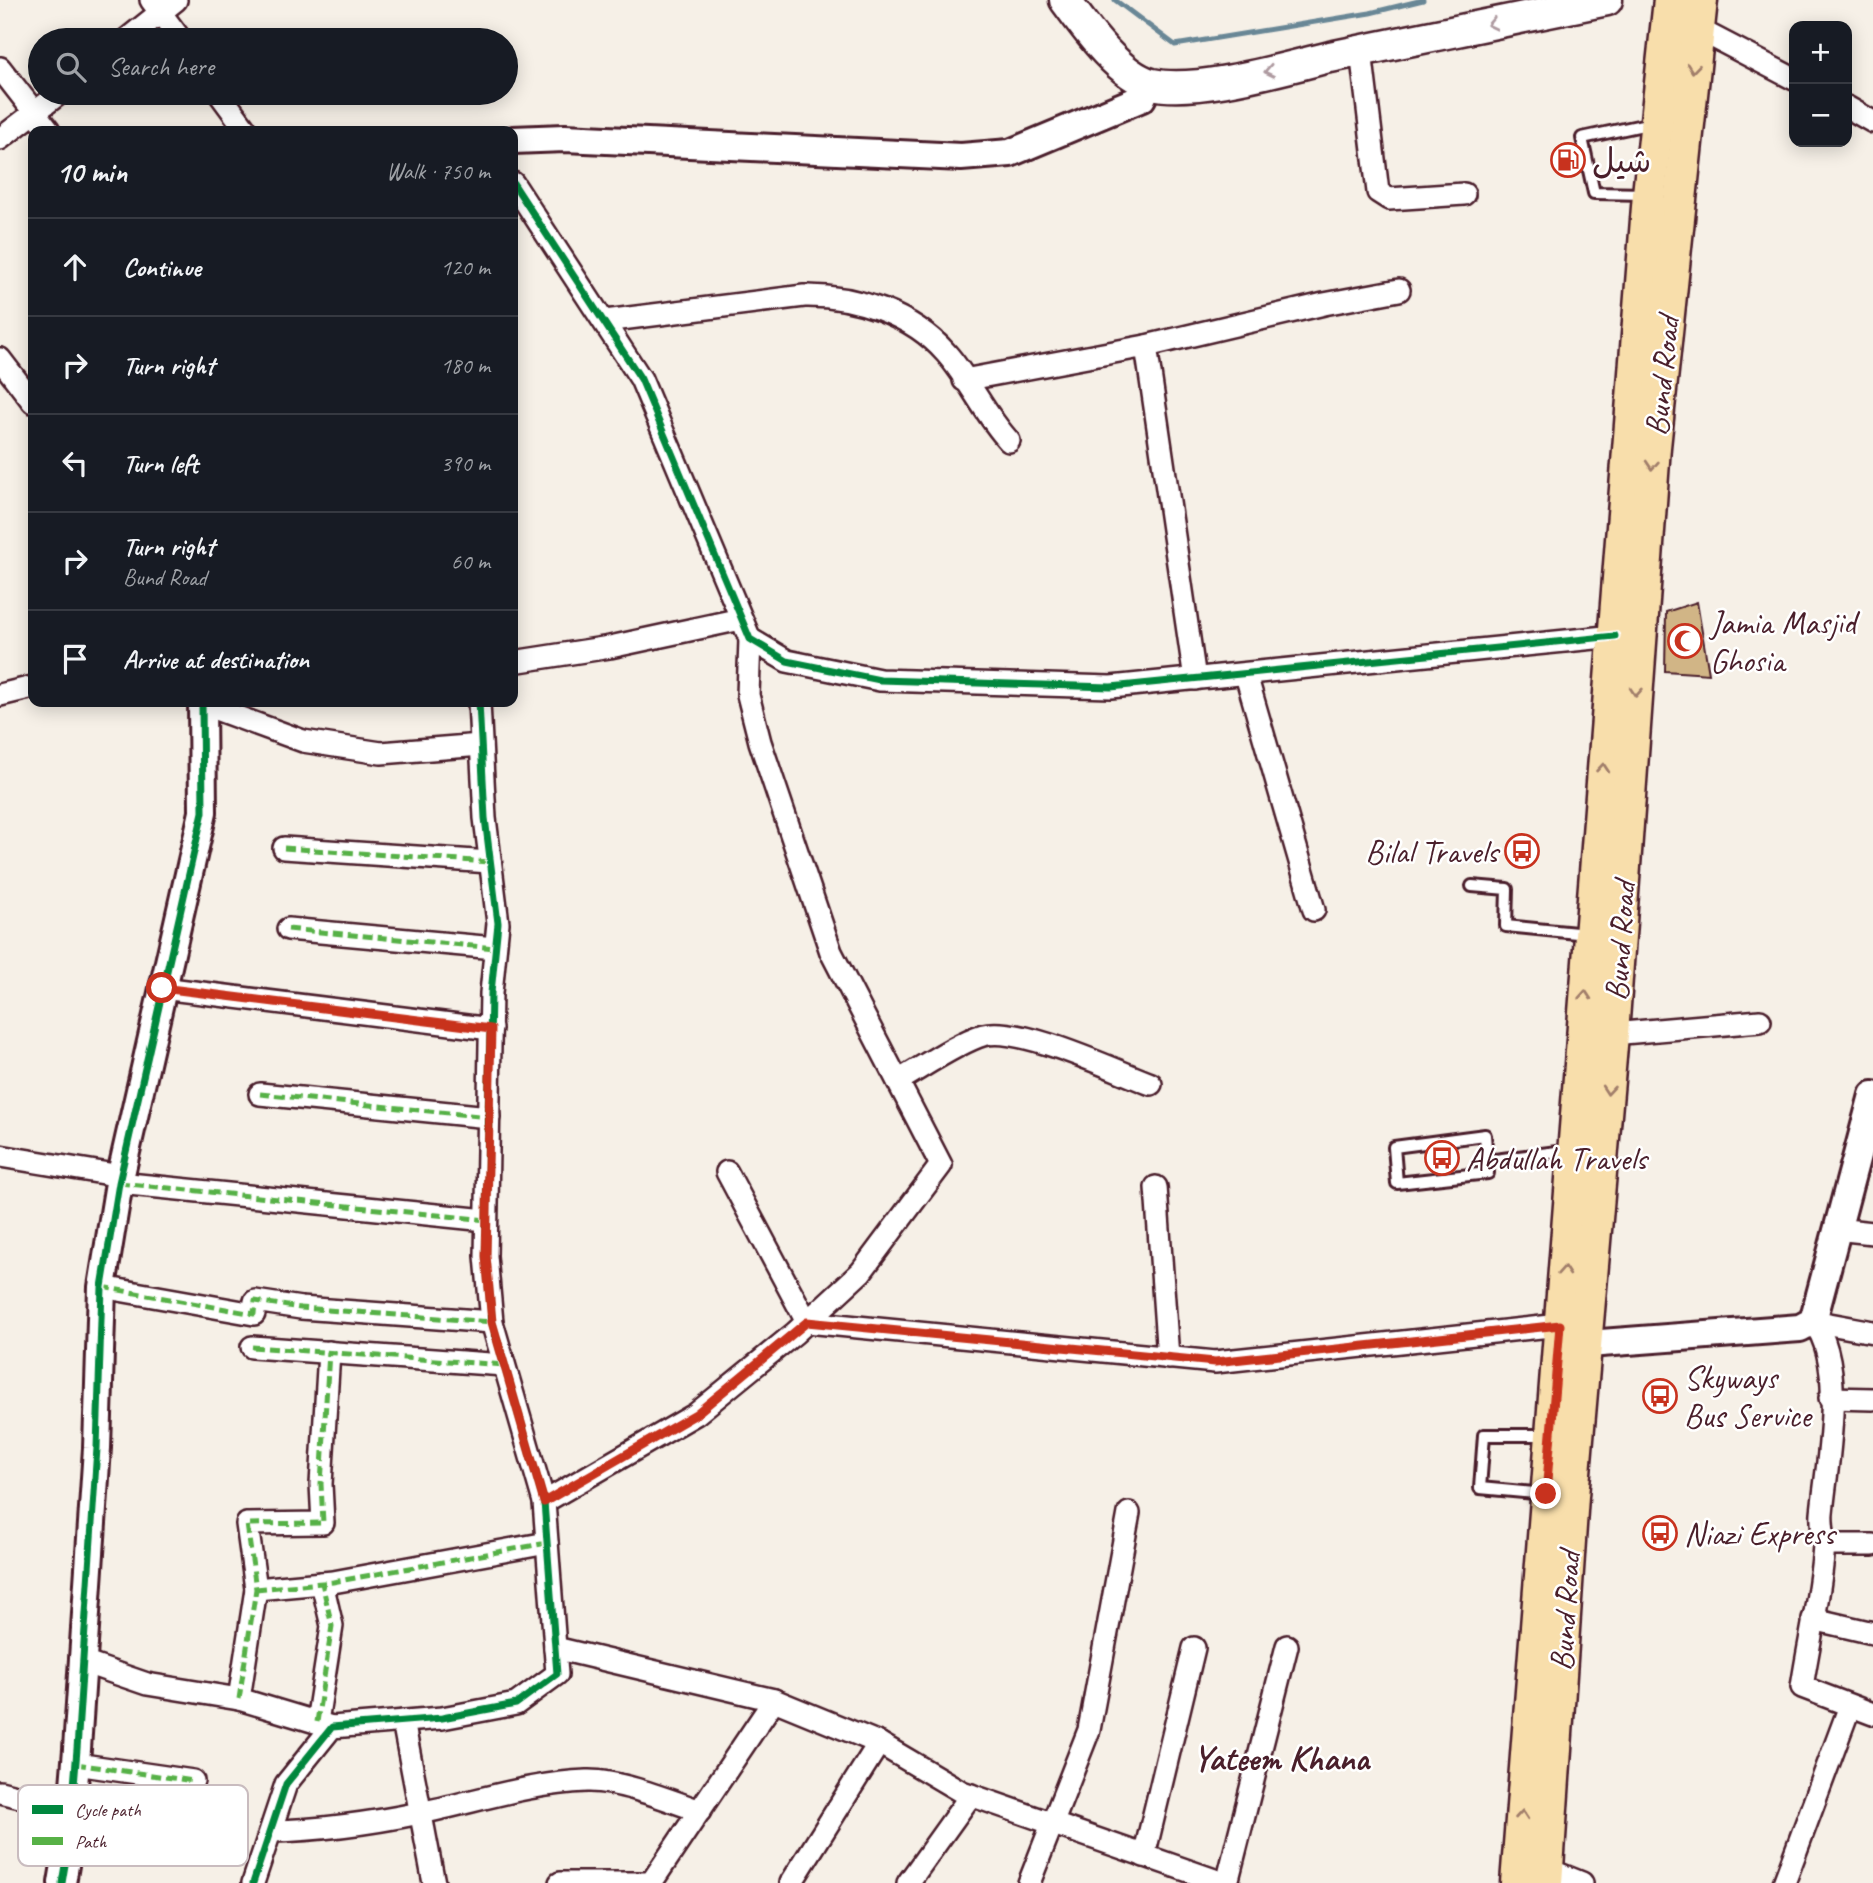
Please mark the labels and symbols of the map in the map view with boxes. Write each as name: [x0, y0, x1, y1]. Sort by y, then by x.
one-way arrow: [1486, 15, 1498, 30]
one-way arrow: [1263, 62, 1275, 77]
one-way arrow: [1686, 62, 1701, 74]
place label: شیل: [1592, 140, 1651, 182]
fuel station icon: شیل: [1549, 141, 1587, 179]
street label: Bund Road: [1635, 309, 1690, 438]
one-way arrow: [1645, 459, 1660, 470]
place label: Jamia Masjid Ghosia: [1708, 602, 1861, 682]
mosque icon: Jamia Masjid Ghosia: [1666, 622, 1704, 660]
one-way arrow: [1629, 686, 1644, 697]
one-way arrow: [1595, 762, 1610, 773]
place label: Bilal Travels: [1365, 831, 1501, 873]
bus stop icon: Bilal Travels: [1503, 832, 1541, 870]
street label: Bund Road: [1595, 875, 1645, 1002]
route start: [146, 972, 177, 1003]
one-way arrow: [1577, 989, 1592, 1000]
one-way arrow: [1601, 1084, 1616, 1095]
place label: Abdullah Travels: [1466, 1138, 1650, 1180]
bus stop icon: Abdullah Travels: [1423, 1139, 1461, 1177]
one-way arrow: [1556, 1265, 1571, 1276]
place label: Skyways Bus Service: [1684, 1357, 1813, 1437]
bus stop icon: Skyways Bus Service: [1641, 1377, 1679, 1415]
route end: [1530, 1478, 1561, 1509]
place label: Niazi Express: [1684, 1513, 1837, 1555]
bus stop icon: Niazi Express: [1641, 1514, 1679, 1552]
street label: Bund Road: [1540, 1545, 1590, 1672]
district label: Yateem Khana: [1193, 1736, 1371, 1781]
legend: [18, 1785, 248, 1866]
text: Cycle path: [75, 1798, 141, 1822]
one-way arrow: [1514, 1809, 1529, 1820]
text: Path: [75, 1830, 108, 1854]

